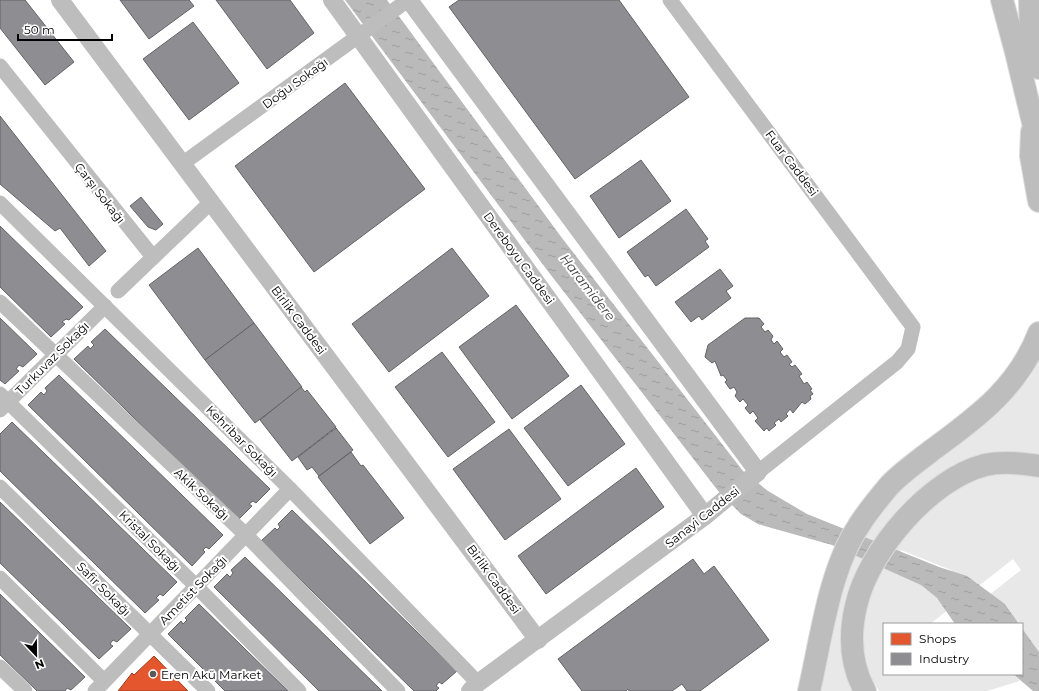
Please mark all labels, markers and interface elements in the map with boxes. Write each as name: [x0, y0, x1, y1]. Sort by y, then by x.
scale bar: [18, 16, 112, 42]
text: 50 m: [24, 22, 55, 37]
street label: Doğu Sokağı: [259, 54, 331, 112]
street label: Fuar Caddesi: [762, 127, 822, 199]
street label: Çarşı Sokağı: [72, 160, 128, 226]
street label: Dereboyu Caddesi: [480, 209, 558, 307]
water label: Haramidere: [557, 251, 619, 324]
street label: Birlik Caddesi: [268, 283, 330, 357]
street label: Turkuvaz Sokağı: [12, 318, 92, 398]
street label: Kehribar Sokağı: [203, 402, 281, 480]
street label: Akik Sokağı: [171, 465, 233, 523]
street label: Sanayi Caddesi: [662, 483, 742, 551]
street label: Kristal Sokağı: [116, 507, 184, 575]
street label: Birlik Caddesi: [464, 541, 524, 617]
street label: Ametist Sokağı: [156, 552, 230, 628]
street label: Safir Sokağı: [74, 559, 134, 619]
legend: [883, 623, 1023, 675]
text: Shops: [919, 631, 956, 646]
north arrow: [16, 635, 56, 675]
text: Industry: [919, 651, 969, 666]
text: N: [33, 656, 46, 672]
place label: Eren Akü Market: [161, 667, 261, 682]
marker: Eren Akü Market: [148, 669, 158, 679]

